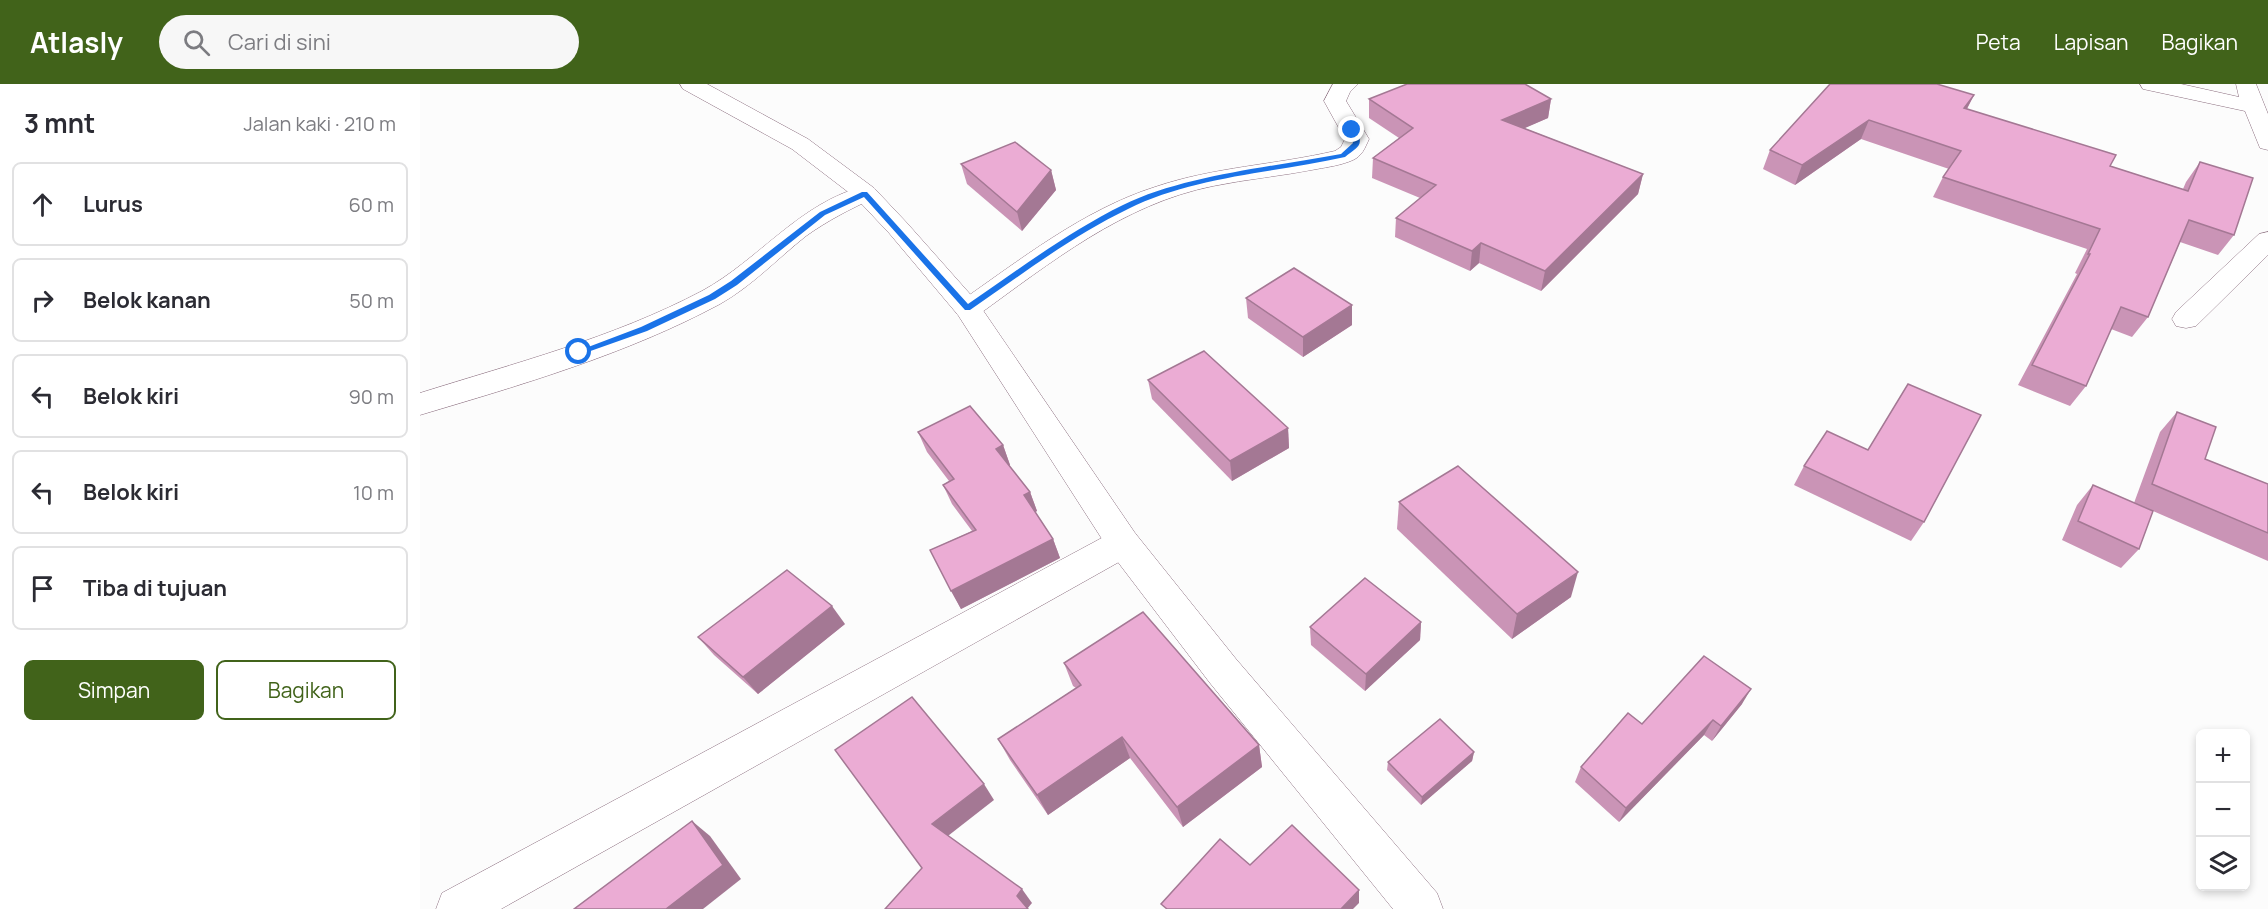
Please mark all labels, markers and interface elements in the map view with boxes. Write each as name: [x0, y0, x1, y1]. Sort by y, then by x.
search box: [159, 15, 579, 69]
text: Atlasly: [30, 23, 123, 61]
icon: search: [180, 26, 213, 59]
text: Cari di sini: [228, 27, 331, 57]
text: Peta: [1976, 28, 2021, 56]
text: Lapisan: [2054, 28, 2129, 56]
text: Bagikan: [2162, 28, 2238, 56]
text: 3 mnt: [24, 105, 95, 141]
text: Jalan kaki · 210 m: [243, 110, 396, 137]
route end: [1338, 116, 1364, 142]
icon: ahead: [26, 188, 59, 221]
text: Lurus: [83, 189, 143, 219]
text: 60 m: [348, 191, 394, 218]
icon: right: [26, 284, 59, 317]
text: Belok kanan: [83, 285, 211, 315]
text: 50 m: [349, 287, 394, 314]
route start: [565, 338, 591, 364]
icon: left: [26, 380, 59, 413]
text: Belok kiri: [83, 381, 179, 411]
text: 90 m: [348, 383, 394, 410]
icon: left: [26, 476, 59, 509]
text: Belok kiri: [83, 477, 179, 507]
text: 10 m: [353, 479, 394, 506]
icon: arrive: [26, 572, 59, 605]
text: Tiba di tujuan: [83, 573, 227, 603]
button: Simpan: [24, 660, 204, 720]
button: Bagikan: [216, 660, 396, 720]
map controls: [2196, 729, 2250, 891]
button: +: [2196, 729, 2250, 783]
button: −: [2196, 783, 2250, 837]
button: layers: [2196, 837, 2250, 891]

